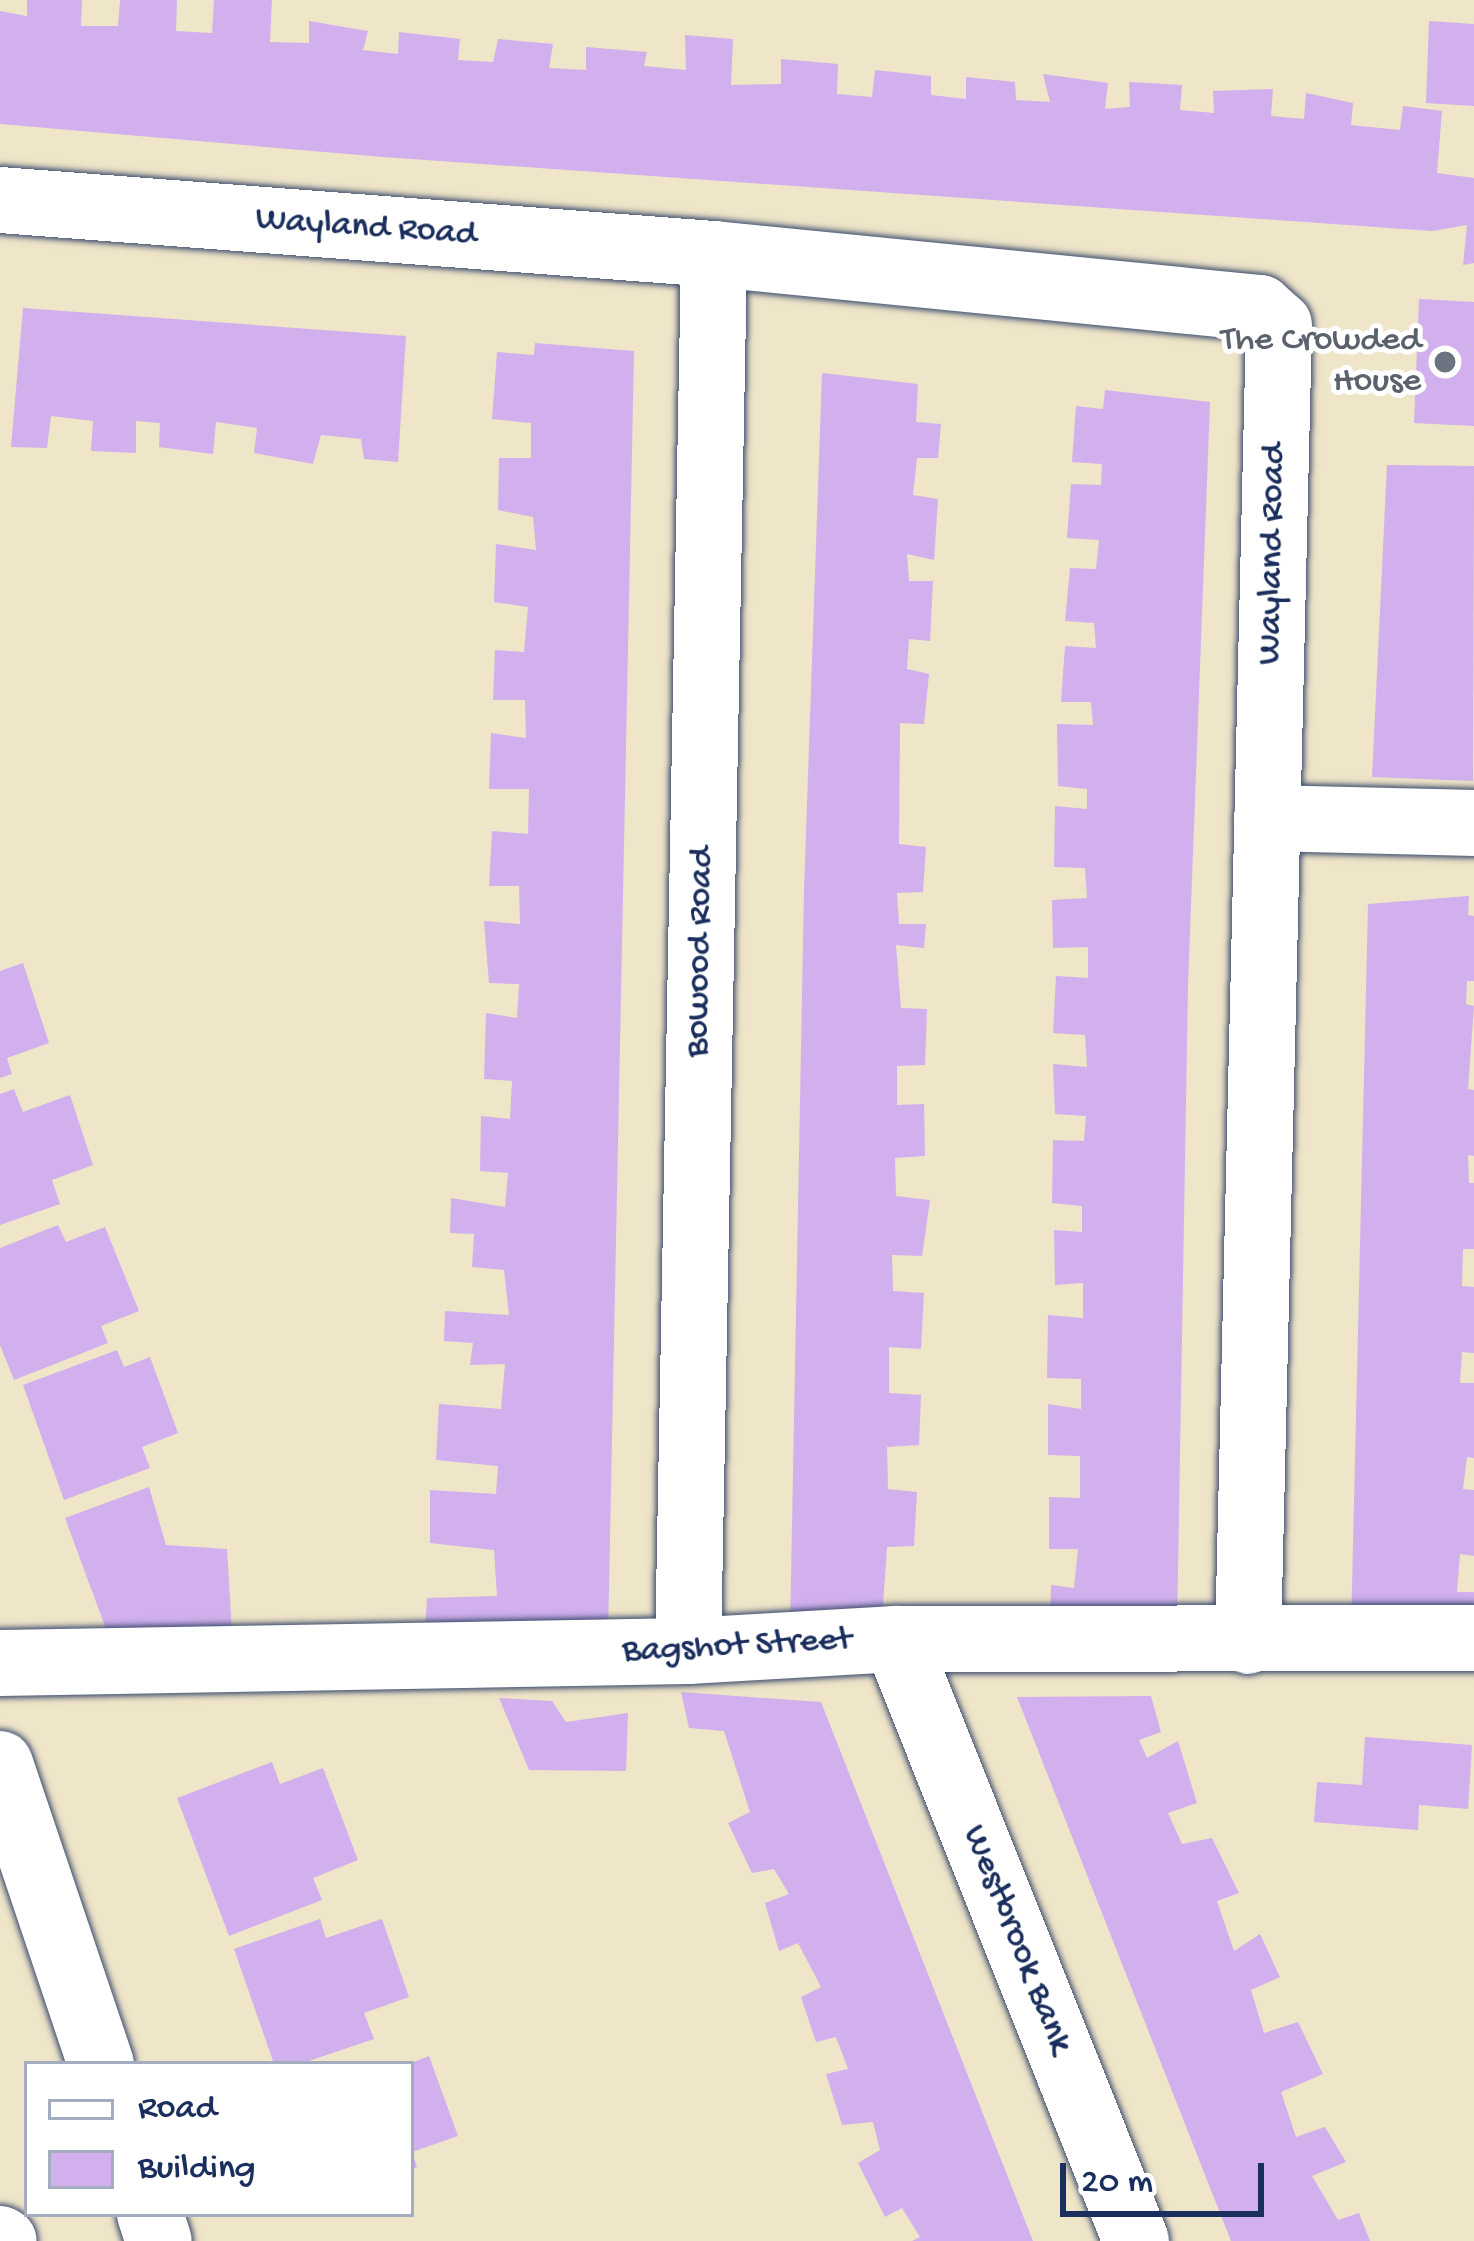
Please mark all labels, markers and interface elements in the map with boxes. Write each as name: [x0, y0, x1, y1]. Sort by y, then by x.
street label: Wayland Road: [254, 199, 478, 257]
place label: The Crowded House: [1221, 319, 1421, 404]
marker: The Crowded House: [1432, 349, 1458, 375]
street label: Wayland Road: [1249, 443, 1297, 665]
street label: Bowood Road: [678, 846, 724, 1058]
street label: Bagshot Street: [621, 1619, 853, 1675]
street label: Westbrook Bank: [951, 1820, 1081, 2060]
legend: [24, 2061, 414, 2217]
text: Road: [138, 2088, 217, 2131]
scale bar: [1066, 2139, 1270, 2213]
text: Building: [138, 2148, 256, 2191]
text: 20 m: [1081, 2162, 1153, 2205]

